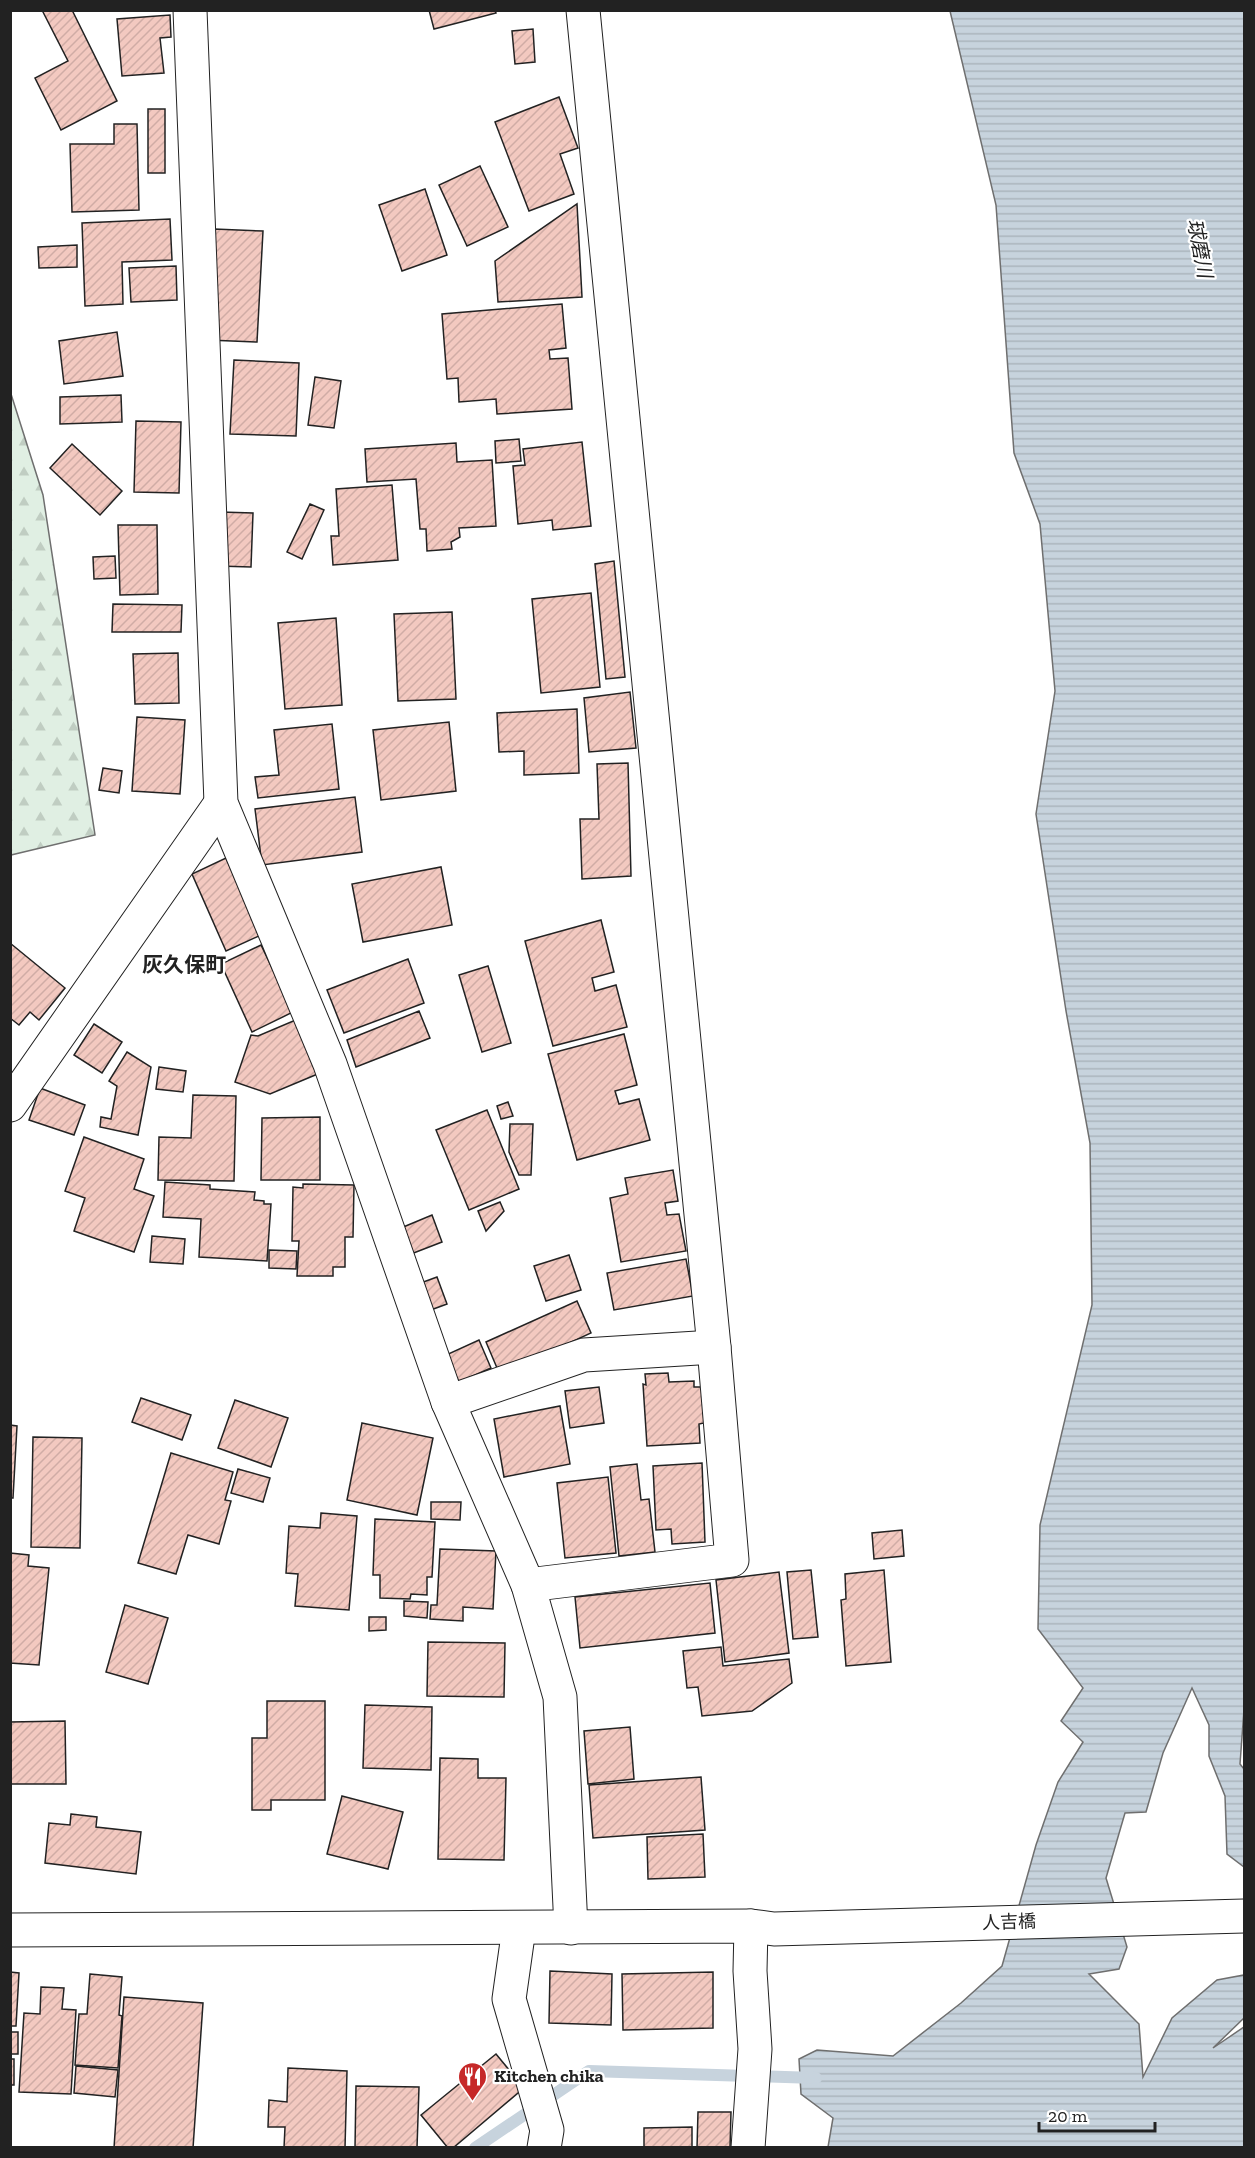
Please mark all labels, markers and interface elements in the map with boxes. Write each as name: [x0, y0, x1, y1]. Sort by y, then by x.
water label: 球磨川: [1182, 216, 1218, 282]
district label: 灰久保町: [142, 952, 226, 977]
street label: 人吉橋: [982, 1910, 1036, 1934]
restaurant icon: Kitchen chika: [457, 2060, 489, 2102]
place label: Kitchen chika: [494, 2065, 604, 2087]
scale bar: [1039, 2095, 1154, 2133]
text: 20 m: [1048, 2105, 1088, 2127]

